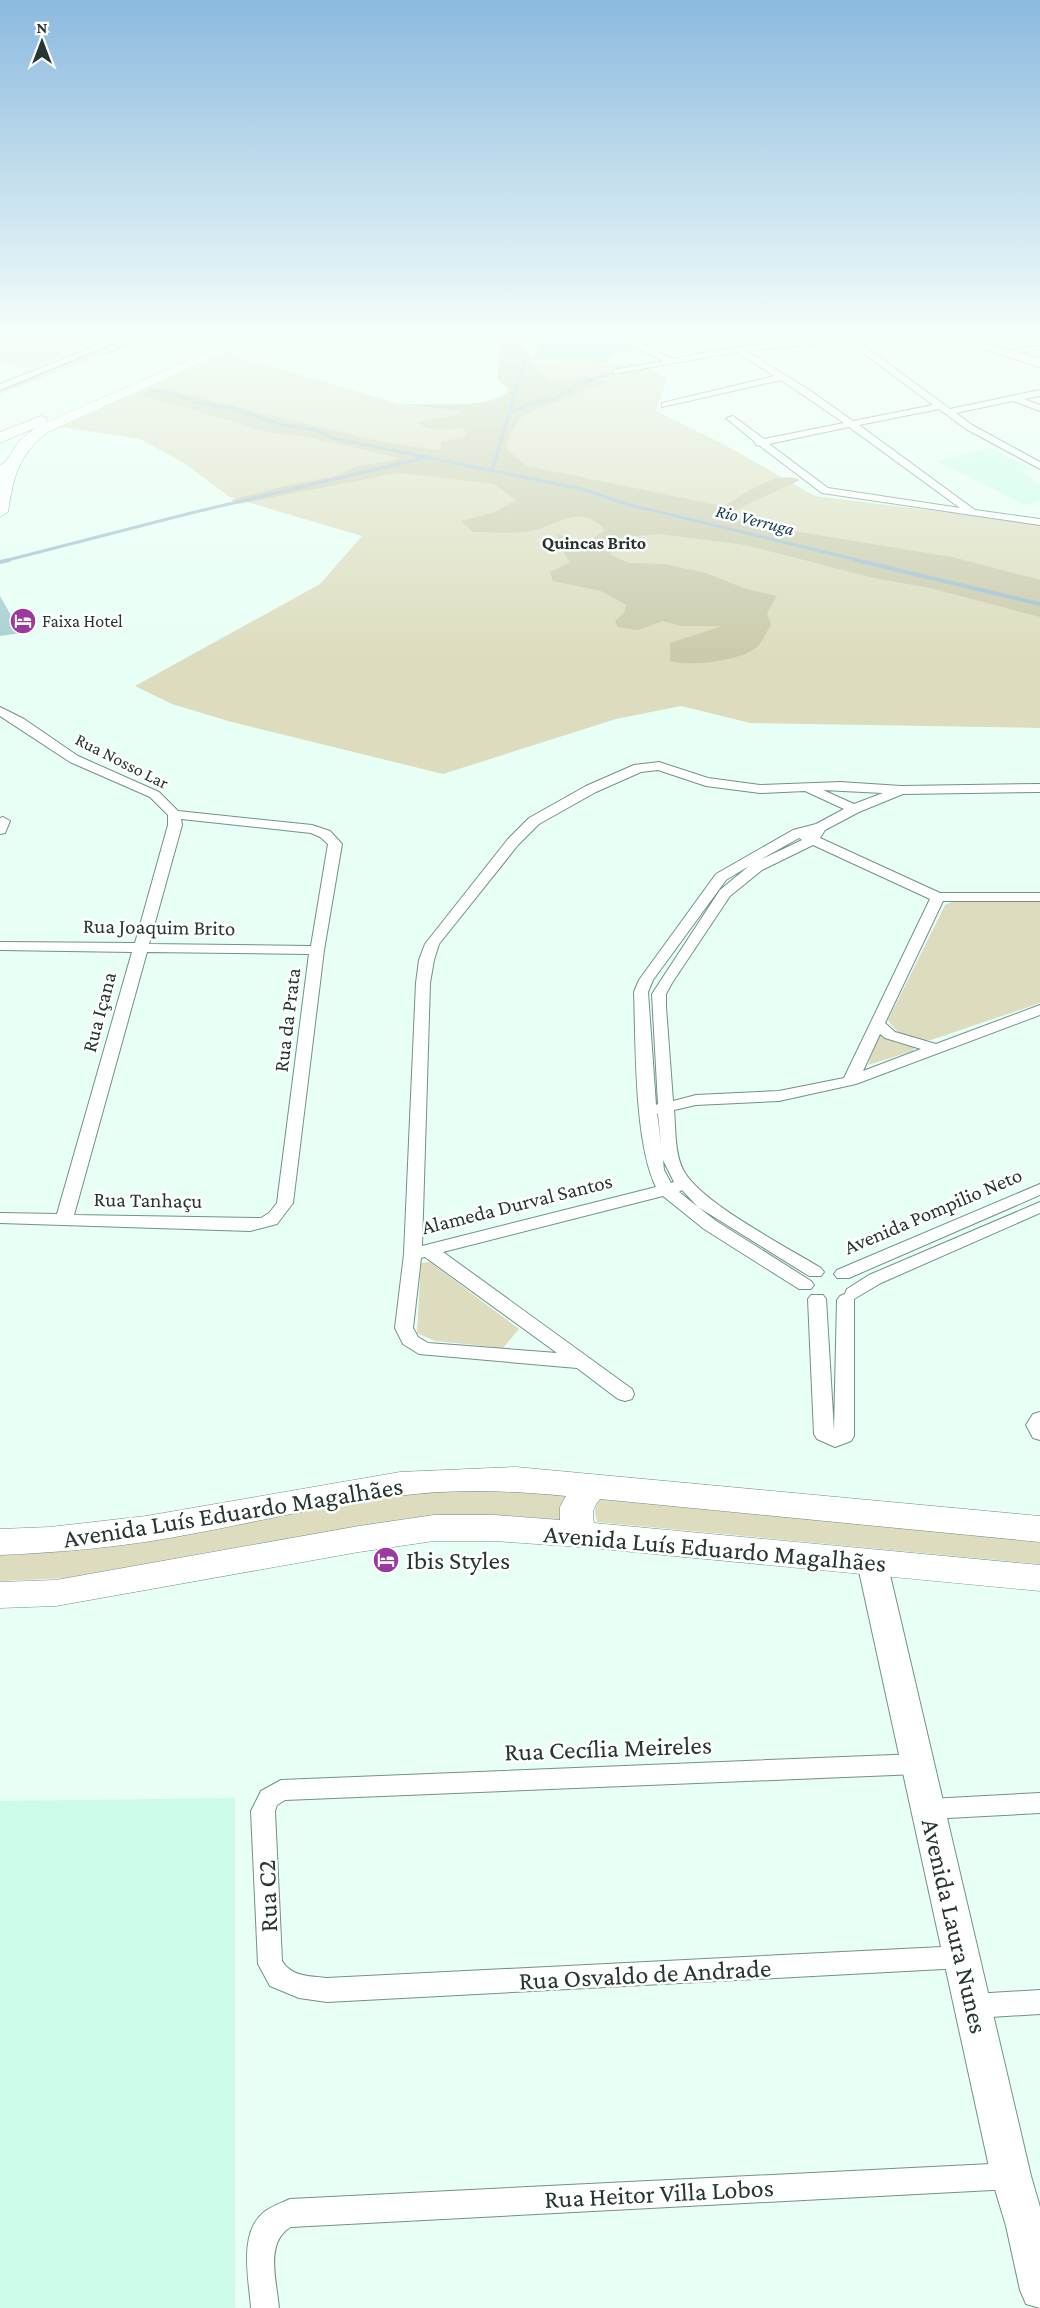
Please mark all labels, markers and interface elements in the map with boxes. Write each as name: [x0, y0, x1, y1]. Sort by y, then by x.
north arrow: [12, 12, 72, 72]
text: N: [37, 19, 48, 36]
water label: Rio Verruga: [714, 501, 797, 540]
district label: Quincas Brito: [542, 533, 646, 553]
hotel icon: Faixa Hotel: [8, 606, 38, 636]
place label: Faixa Hotel: [42, 611, 123, 631]
street label: Rua Nosso Lar: [72, 729, 172, 793]
street label: Rua Joaquim Brito: [83, 914, 235, 940]
street label: Rua da Prata: [269, 966, 305, 1073]
street label: Rua Içana: [77, 969, 121, 1055]
street label: Avenida Pompilio Neto: [840, 1163, 1026, 1259]
street label: Alameda Durval Santos: [419, 1169, 615, 1239]
street label: Rua Tanhaçu: [93, 1187, 203, 1213]
street label: Avenida Luís Eduardo Magalhães: [61, 1471, 405, 1554]
street label: Avenida Luís Eduardo Magalhães: [543, 1519, 887, 1578]
hotel icon: Ibis Styles: [371, 1545, 401, 1575]
place label: Ibis Styles: [406, 1546, 510, 1575]
street label: Rua Cecília Meireles: [504, 1730, 712, 1767]
street label: Avenida Laura Nunes: [916, 1816, 993, 2036]
street label: Rua C2: [252, 1859, 283, 1933]
street label: Rua Osvaldo de Andrade: [518, 1953, 772, 1996]
street label: Rua Heitor Villa Lobos: [544, 2173, 774, 2214]

